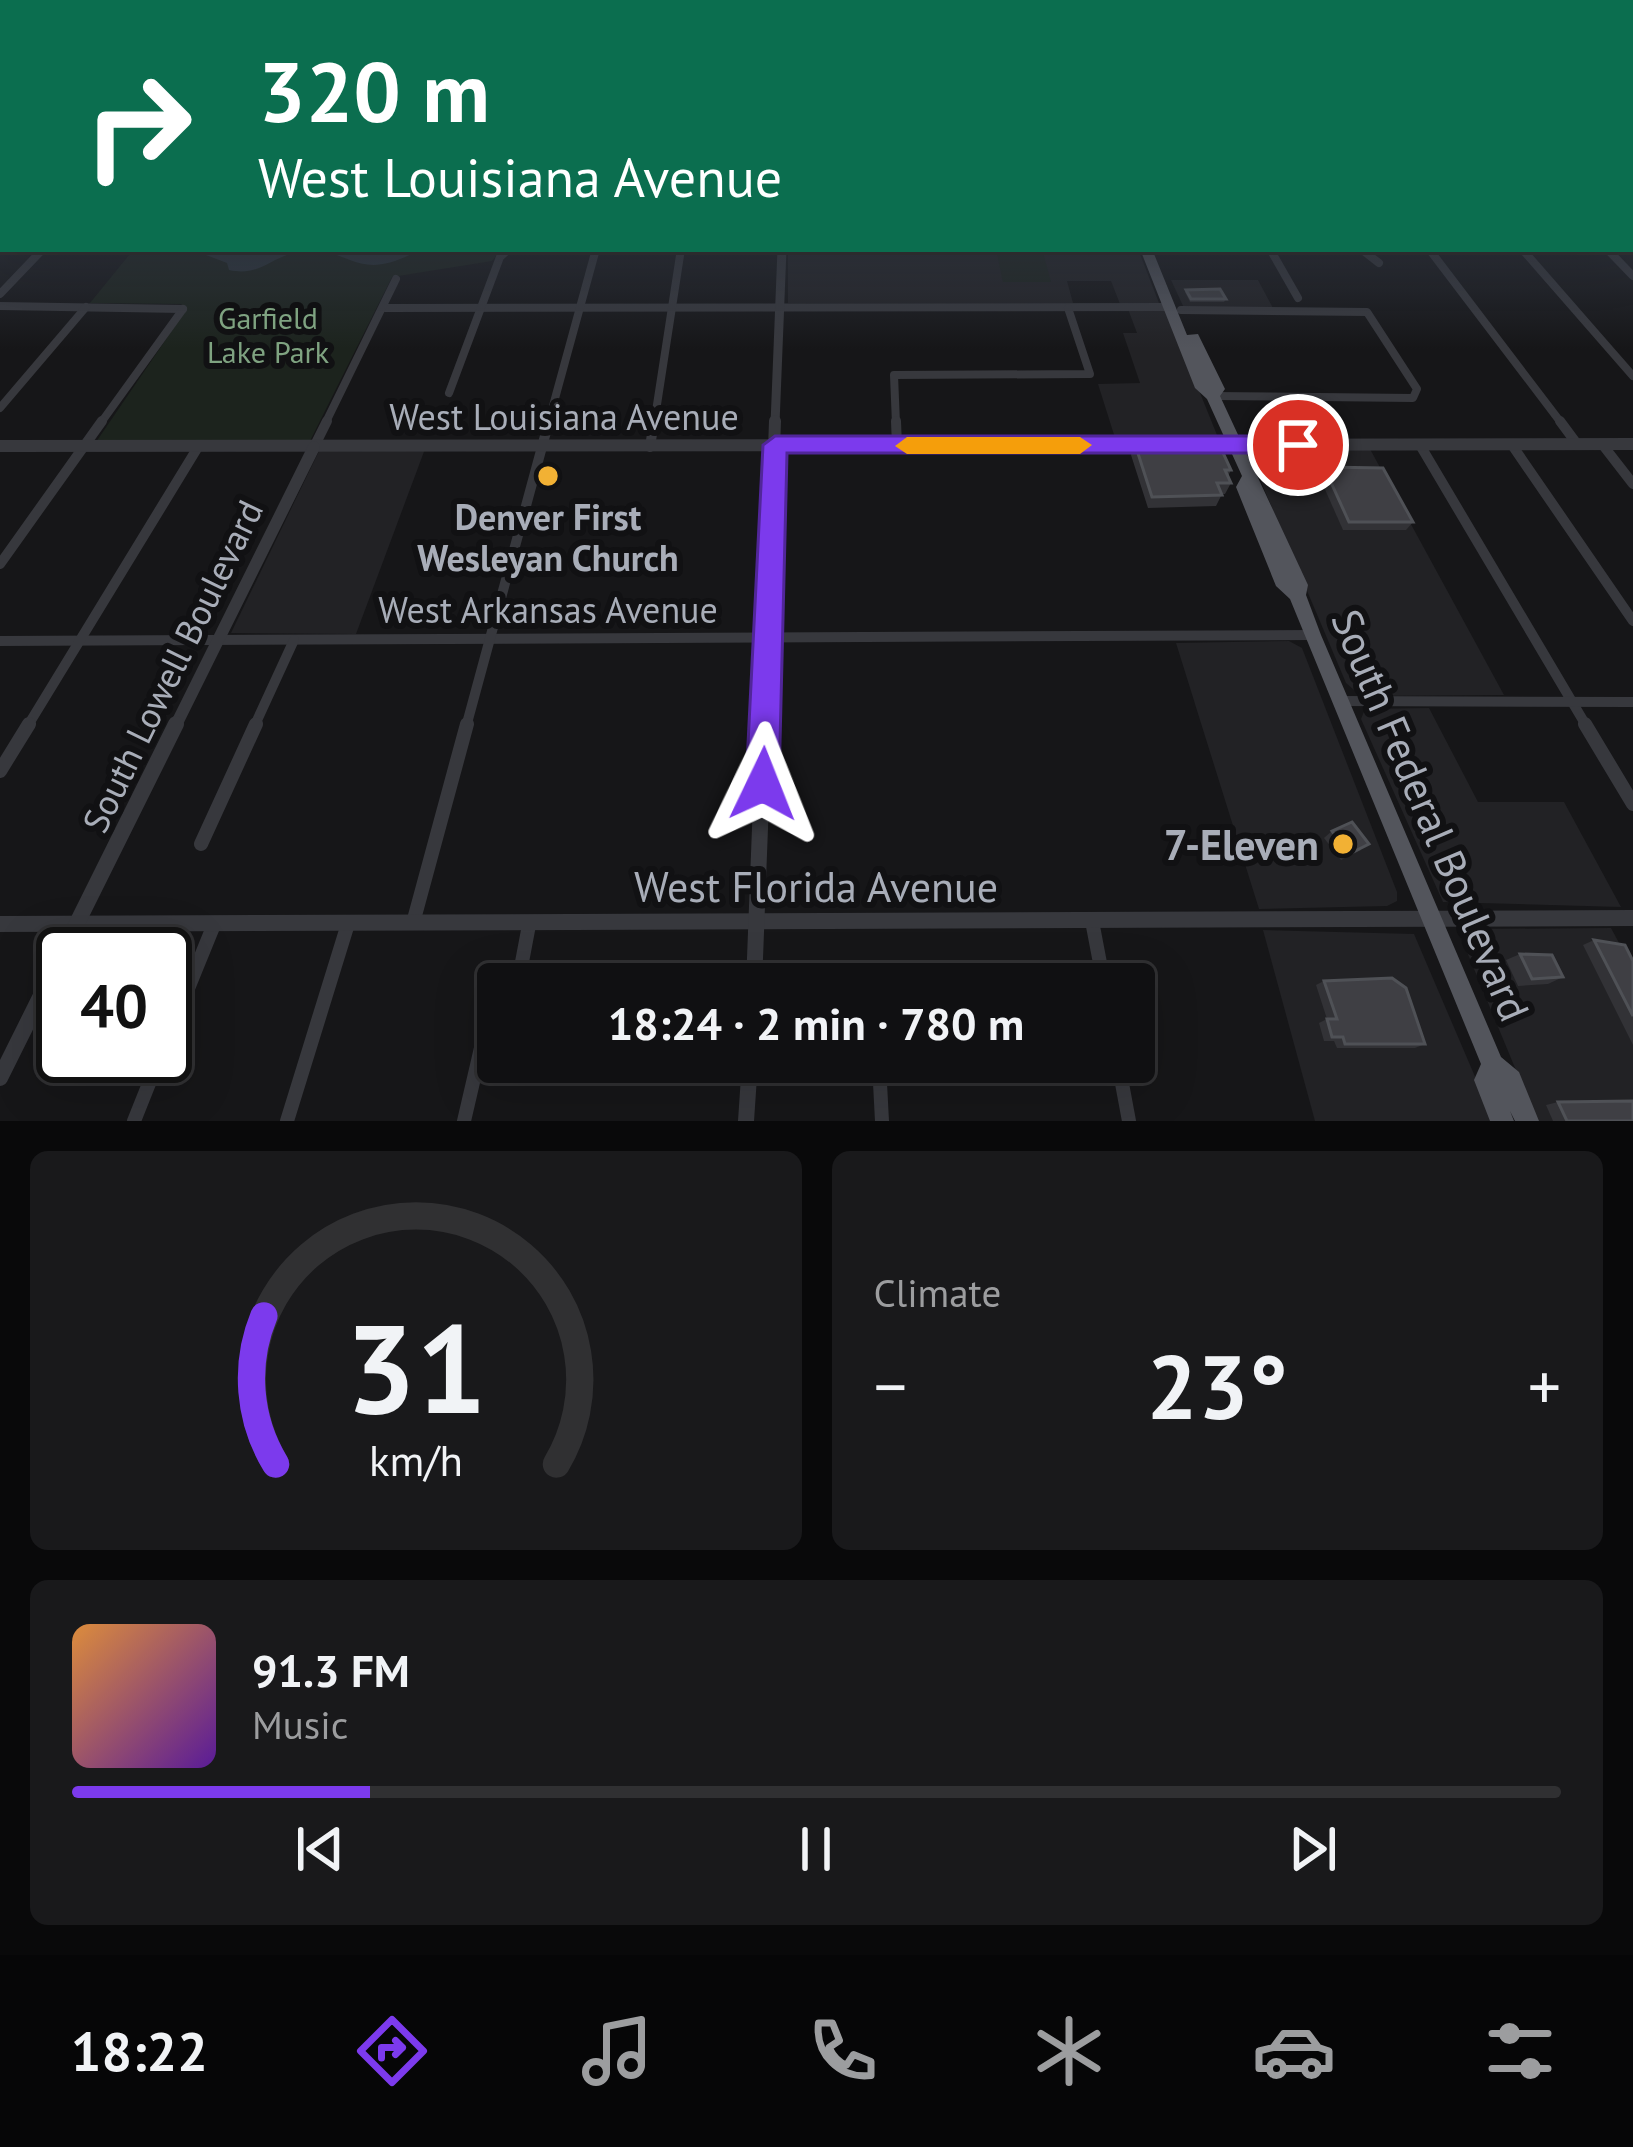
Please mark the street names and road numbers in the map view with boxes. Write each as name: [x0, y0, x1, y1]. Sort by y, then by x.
street label: West Louisiana Avenue: [389, 393, 739, 440]
street label: South Lowell Boulevard: [71, 492, 273, 840]
street label: West Arkansas Avenue: [378, 586, 718, 633]
street label: South Federal Boulevard: [1319, 601, 1543, 1029]
street label: West Florida Avenue: [634, 859, 998, 914]

